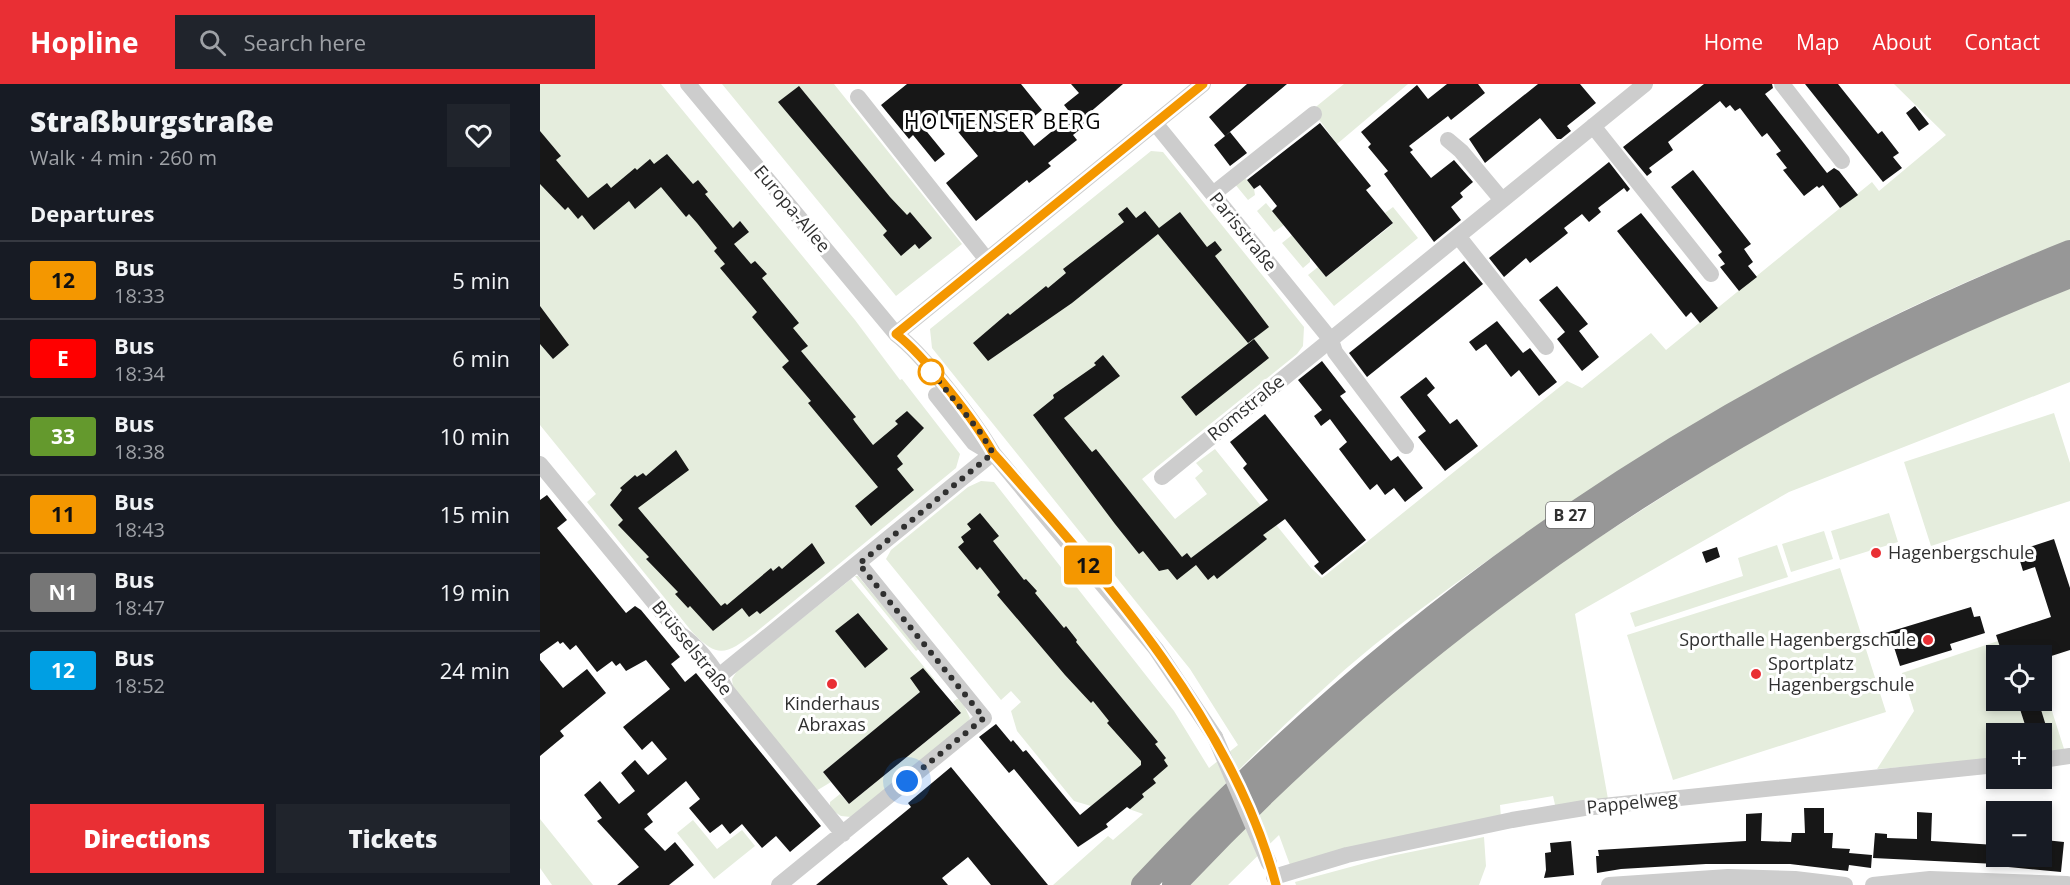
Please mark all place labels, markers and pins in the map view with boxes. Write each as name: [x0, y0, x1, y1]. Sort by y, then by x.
unlabelled marker: [918, 359, 944, 385]
place label: Hagenbergschule: [1888, 540, 2034, 564]
marker: Hagenbergschule: [1869, 546, 1883, 560]
place label: Sporthalle Hagenbergschule: [1679, 627, 1916, 651]
marker: Sporthalle Hagenbergschule: [1921, 633, 1935, 647]
place label: Sportplatz Hagenbergschule: [1768, 651, 1914, 696]
marker: Sportplatz Hagenbergschule: [1749, 667, 1763, 681]
marker: Kinderhaus Abraxas: [825, 677, 839, 691]
place label: Kinderhaus Abraxas: [784, 691, 880, 736]

